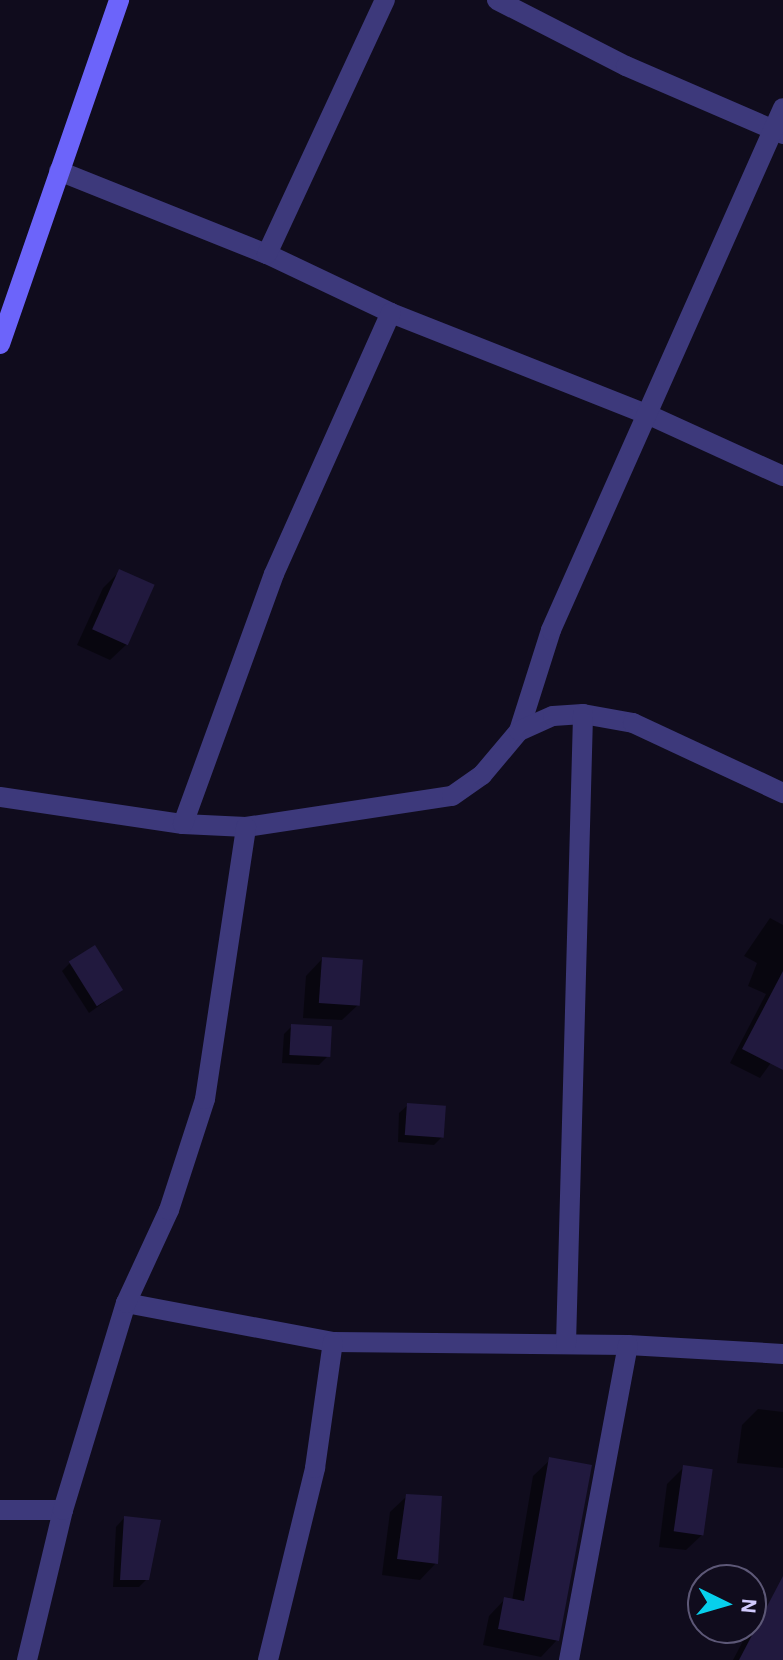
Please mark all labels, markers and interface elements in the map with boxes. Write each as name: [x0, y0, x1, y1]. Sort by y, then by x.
north arrow: [687, 1564, 767, 1644]
text: N: [737, 1597, 761, 1614]

